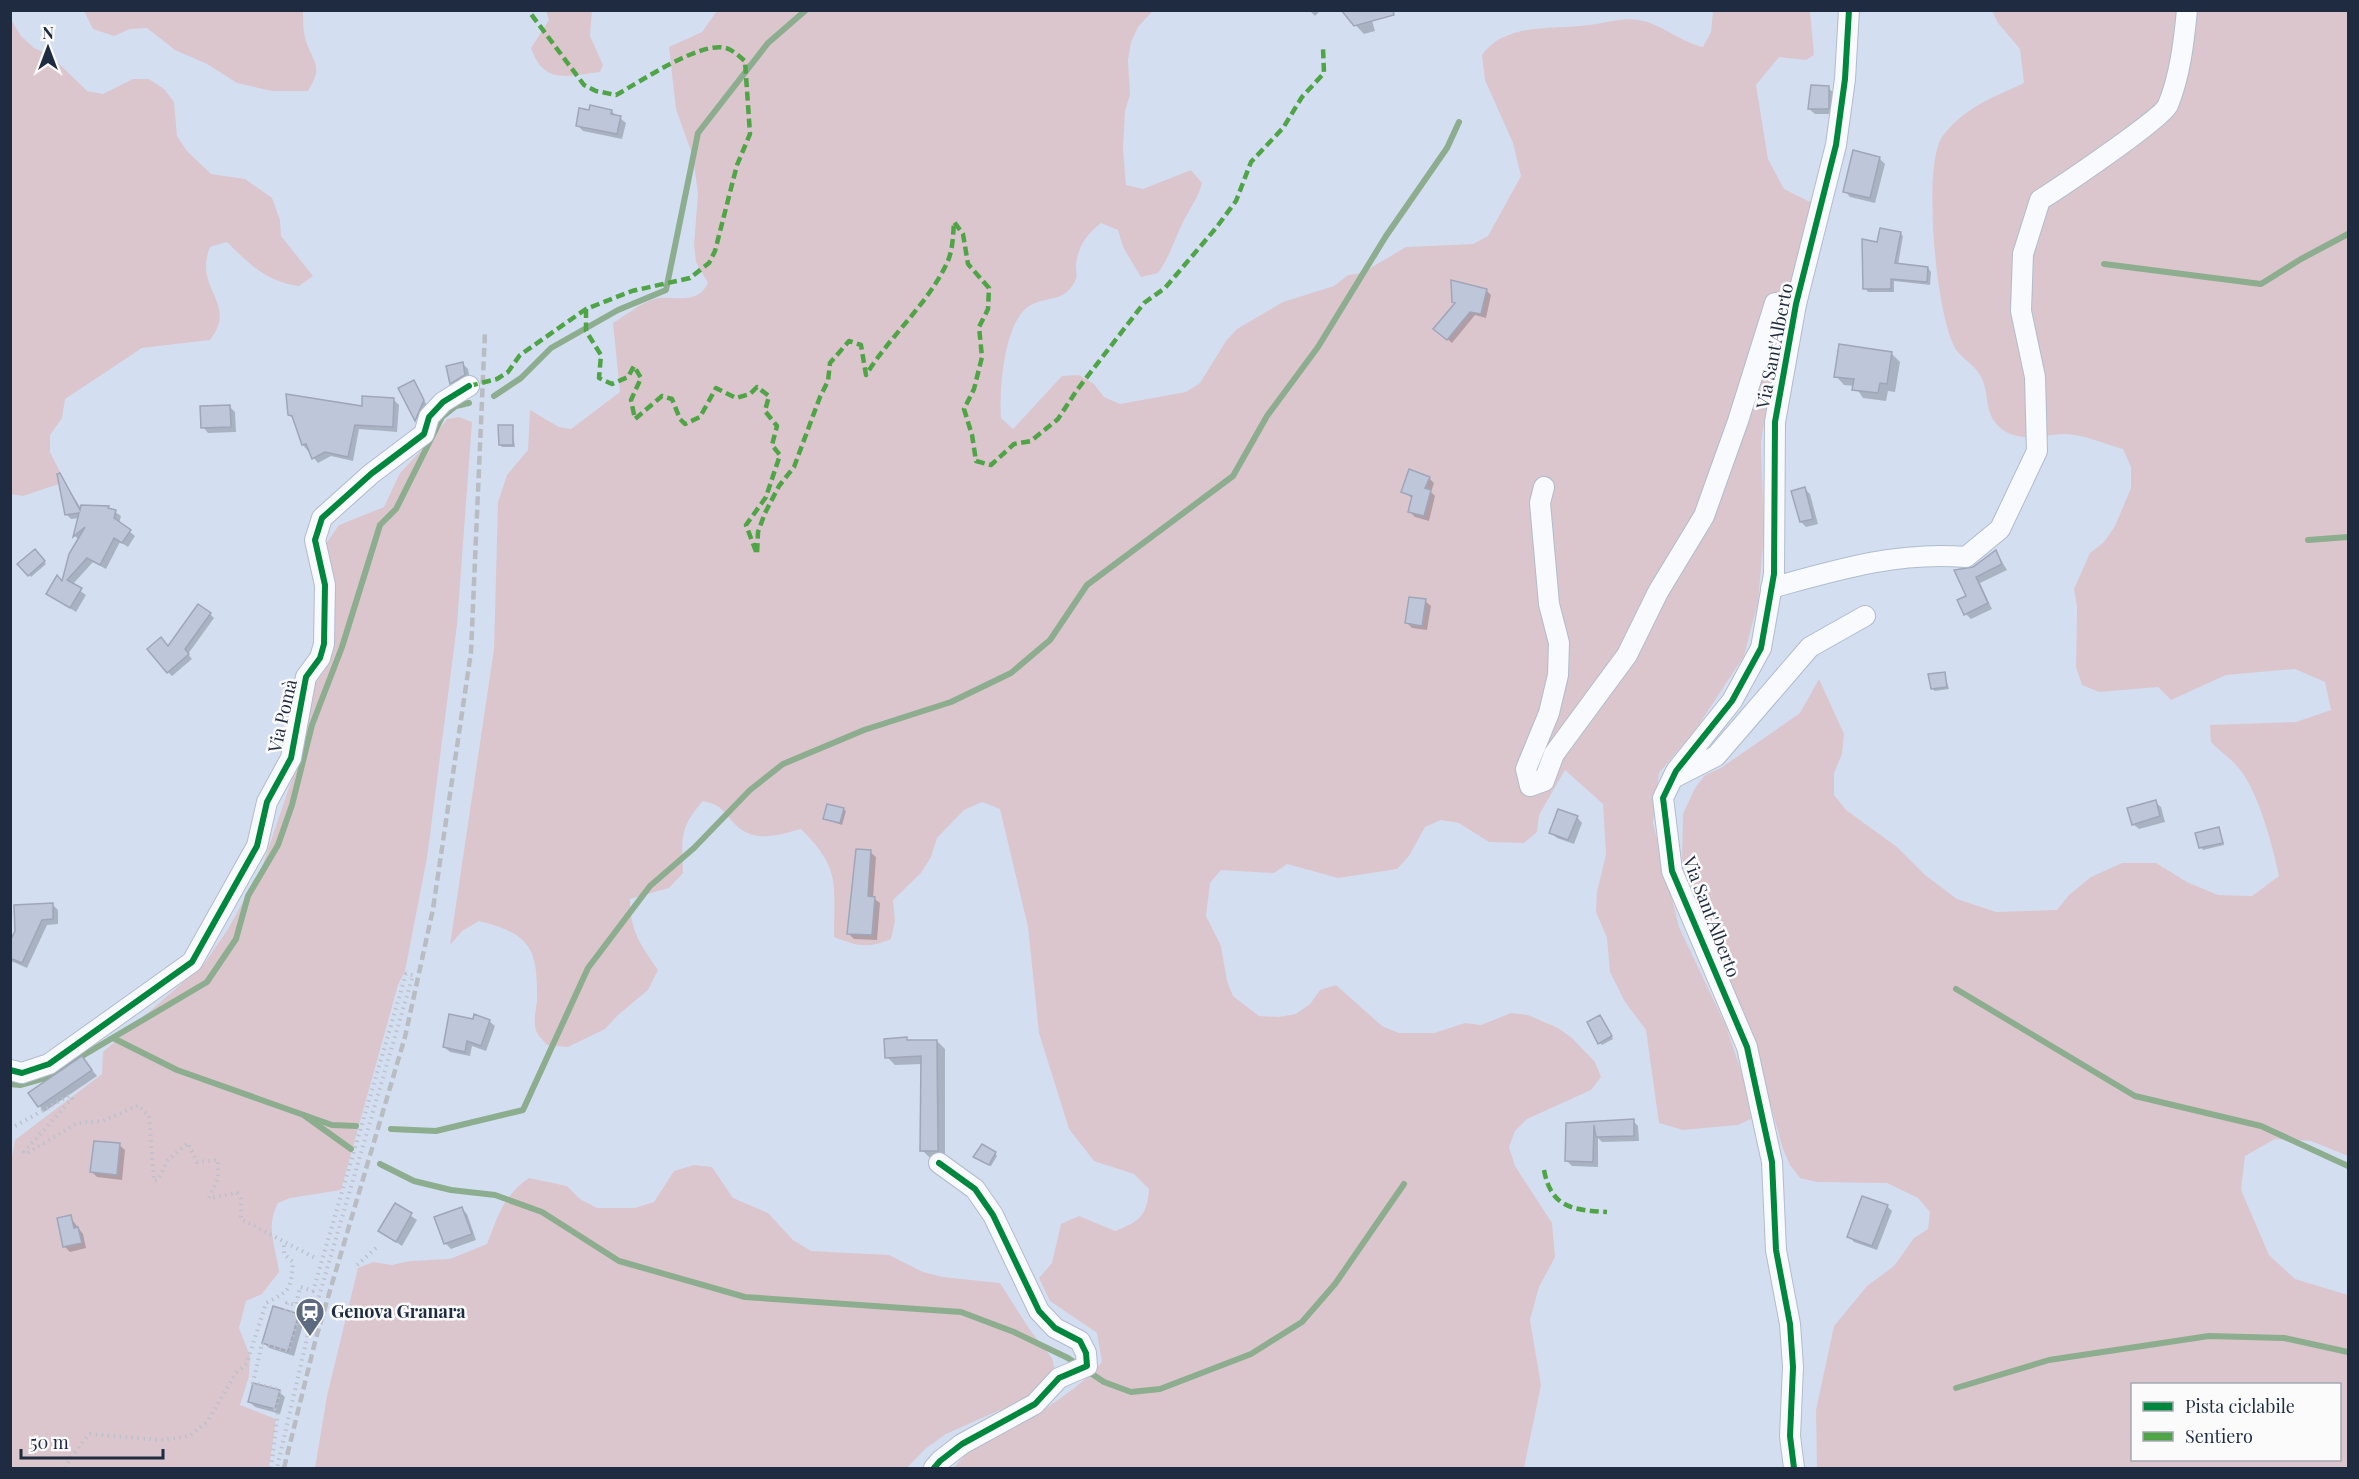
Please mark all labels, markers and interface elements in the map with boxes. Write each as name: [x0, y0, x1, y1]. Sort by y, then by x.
north arrow: [18, 18, 78, 78]
text: N: [42, 22, 54, 43]
street label: Via Sant'Alberto: [1750, 281, 1798, 412]
street label: Via Pomà: [262, 677, 302, 756]
street label: Via Sant'Alberto: [1678, 852, 1746, 981]
station icon: Genova Granara: [294, 1296, 326, 1338]
place label: Genova Granara: [331, 1299, 466, 1323]
legend: [2131, 1383, 2341, 1461]
text: Pista ciclabile: [2185, 1394, 2295, 1418]
scale bar: [21, 1422, 164, 1460]
text: Sentiero: [2185, 1424, 2253, 1448]
text: 50 m: [30, 1430, 69, 1454]

